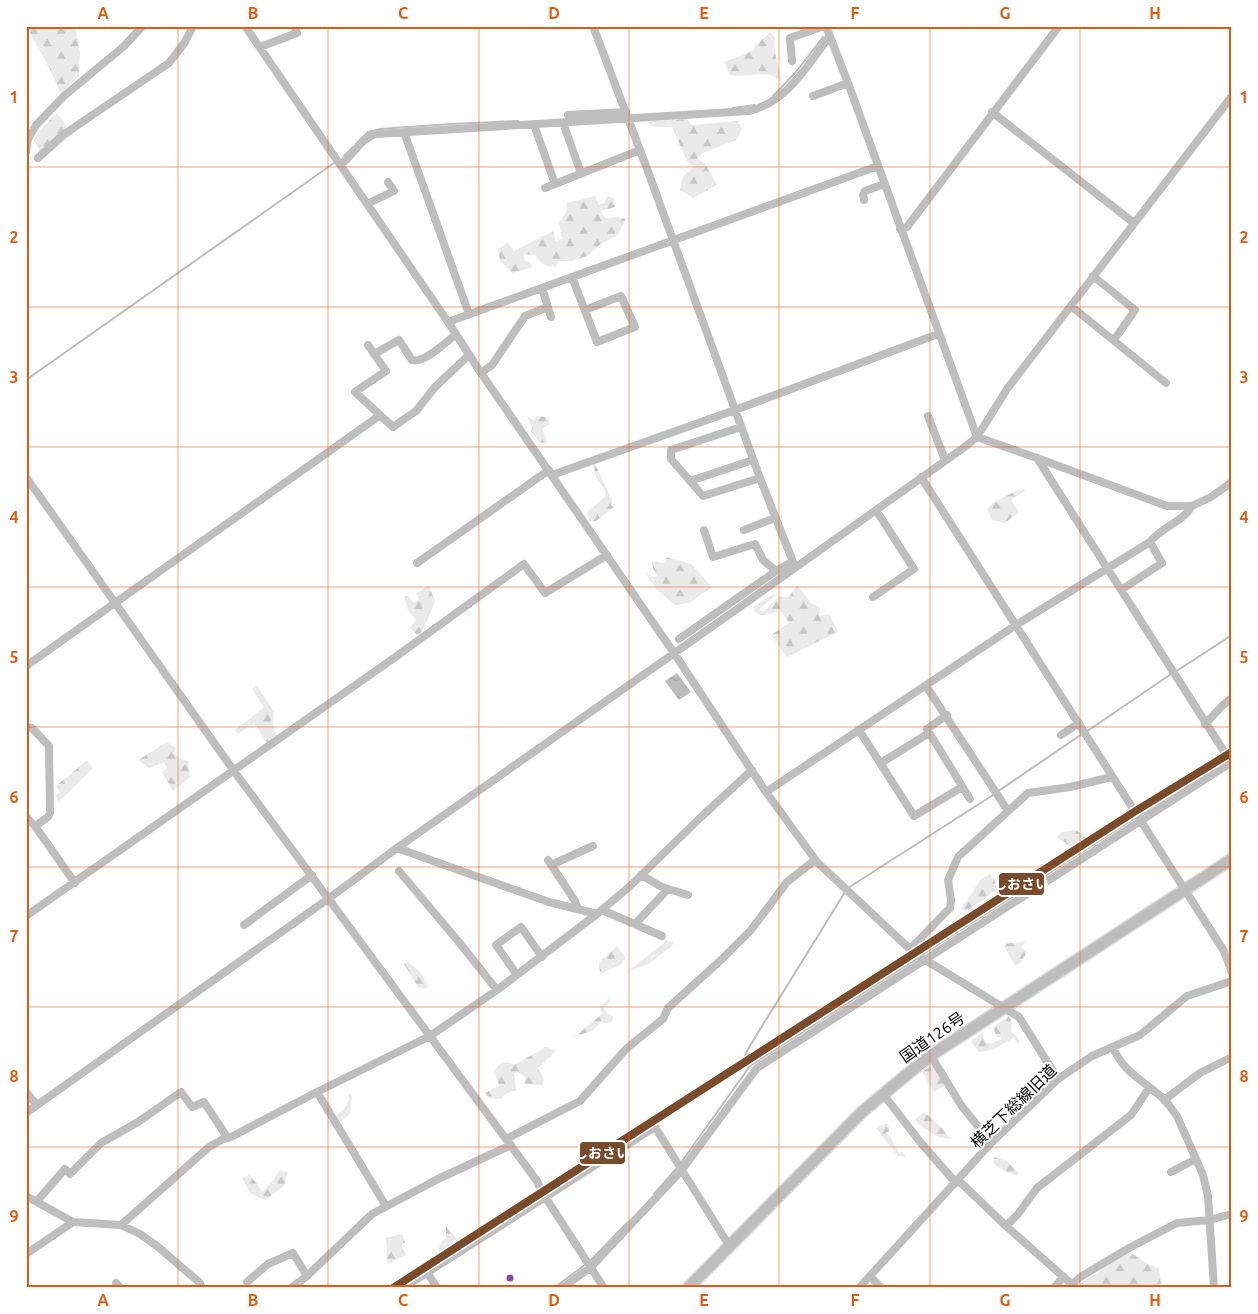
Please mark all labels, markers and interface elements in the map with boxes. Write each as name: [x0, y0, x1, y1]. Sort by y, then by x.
text: A: [97, 4, 109, 22]
text: B: [248, 4, 258, 22]
text: C: [398, 4, 408, 22]
text: D: [548, 4, 560, 22]
text: E: [699, 4, 709, 22]
text: F: [851, 4, 860, 22]
text: G: [999, 4, 1011, 22]
text: H: [1149, 4, 1161, 22]
text: 1: [9, 88, 19, 106]
text: 1: [1239, 88, 1249, 106]
text: 2: [9, 228, 19, 246]
text: 2: [1239, 228, 1249, 246]
text: 3: [9, 368, 19, 386]
text: 3: [1239, 368, 1249, 386]
text: 4: [9, 508, 19, 526]
text: 4: [1239, 508, 1249, 526]
text: 5: [9, 648, 19, 666]
text: 5: [1239, 648, 1249, 666]
text: 6: [9, 788, 19, 806]
text: 6: [1239, 788, 1249, 806]
line badge: しおさい: [998, 872, 1045, 896]
text: しおさい: [993, 876, 1049, 892]
text: 7: [9, 927, 19, 945]
text: 7: [1239, 927, 1249, 945]
street label: 国道126号: [896, 1008, 968, 1066]
street label: 横芝下総線旧道: [966, 1061, 1060, 1151]
text: 8: [9, 1067, 19, 1085]
text: 8: [1239, 1067, 1249, 1085]
line badge: しおさい: [579, 1141, 626, 1165]
text: しおさい: [574, 1145, 630, 1161]
text: 9: [9, 1207, 19, 1225]
text: 9: [1239, 1207, 1249, 1225]
unlabelled marker: [505, 1273, 515, 1283]
text: A: [97, 1291, 109, 1309]
text: B: [248, 1291, 258, 1309]
text: C: [398, 1291, 408, 1309]
text: D: [548, 1291, 560, 1309]
text: E: [699, 1291, 709, 1309]
text: F: [851, 1291, 860, 1309]
text: G: [999, 1291, 1011, 1309]
text: H: [1149, 1291, 1161, 1309]

